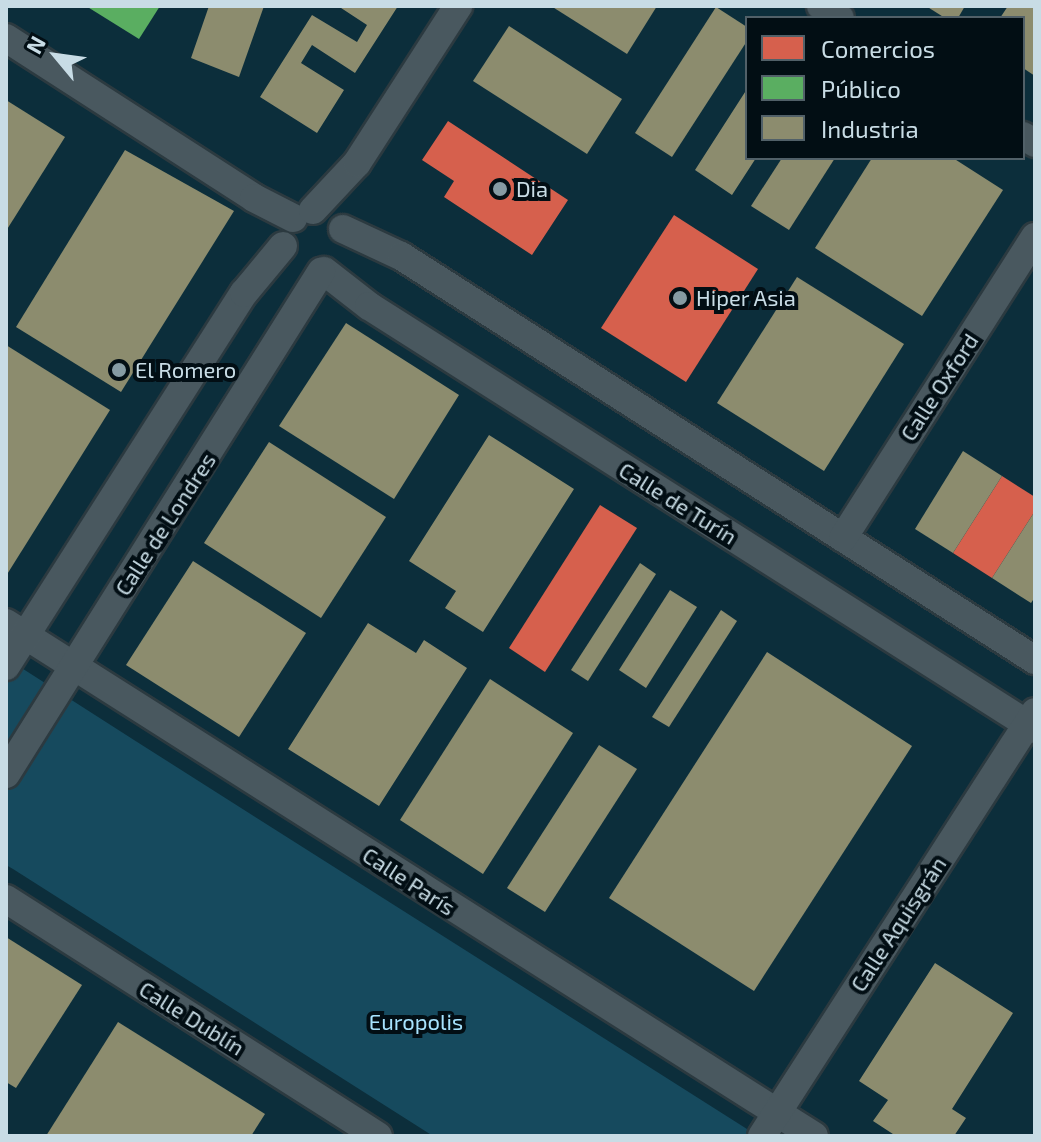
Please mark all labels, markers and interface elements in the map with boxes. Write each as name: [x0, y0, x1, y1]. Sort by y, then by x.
north arrow: [16, 16, 96, 96]
legend: [745, 16, 1025, 160]
text: N: [20, 31, 50, 58]
text: Comercios: [821, 34, 935, 63]
text: Público: [821, 74, 901, 103]
text: Industria: [821, 114, 919, 143]
place label: Dia: [516, 176, 548, 202]
marker: Dia: [491, 180, 509, 198]
place label: Hiper Asia: [696, 285, 797, 311]
marker: Hiper Asia: [671, 289, 689, 307]
street label: Calle Oxford: [895, 328, 983, 446]
place label: El Romero: [135, 357, 237, 383]
marker: El Romero: [110, 361, 128, 379]
street label: Calle de Londres: [109, 448, 221, 600]
street label: Calle de Turín: [614, 456, 742, 550]
street label: Calle París: [358, 841, 460, 921]
street label: Calle Aquisgrán: [845, 851, 951, 997]
street label: Calle Dublín: [135, 975, 249, 1061]
park label: Europolis: [369, 1009, 463, 1035]

